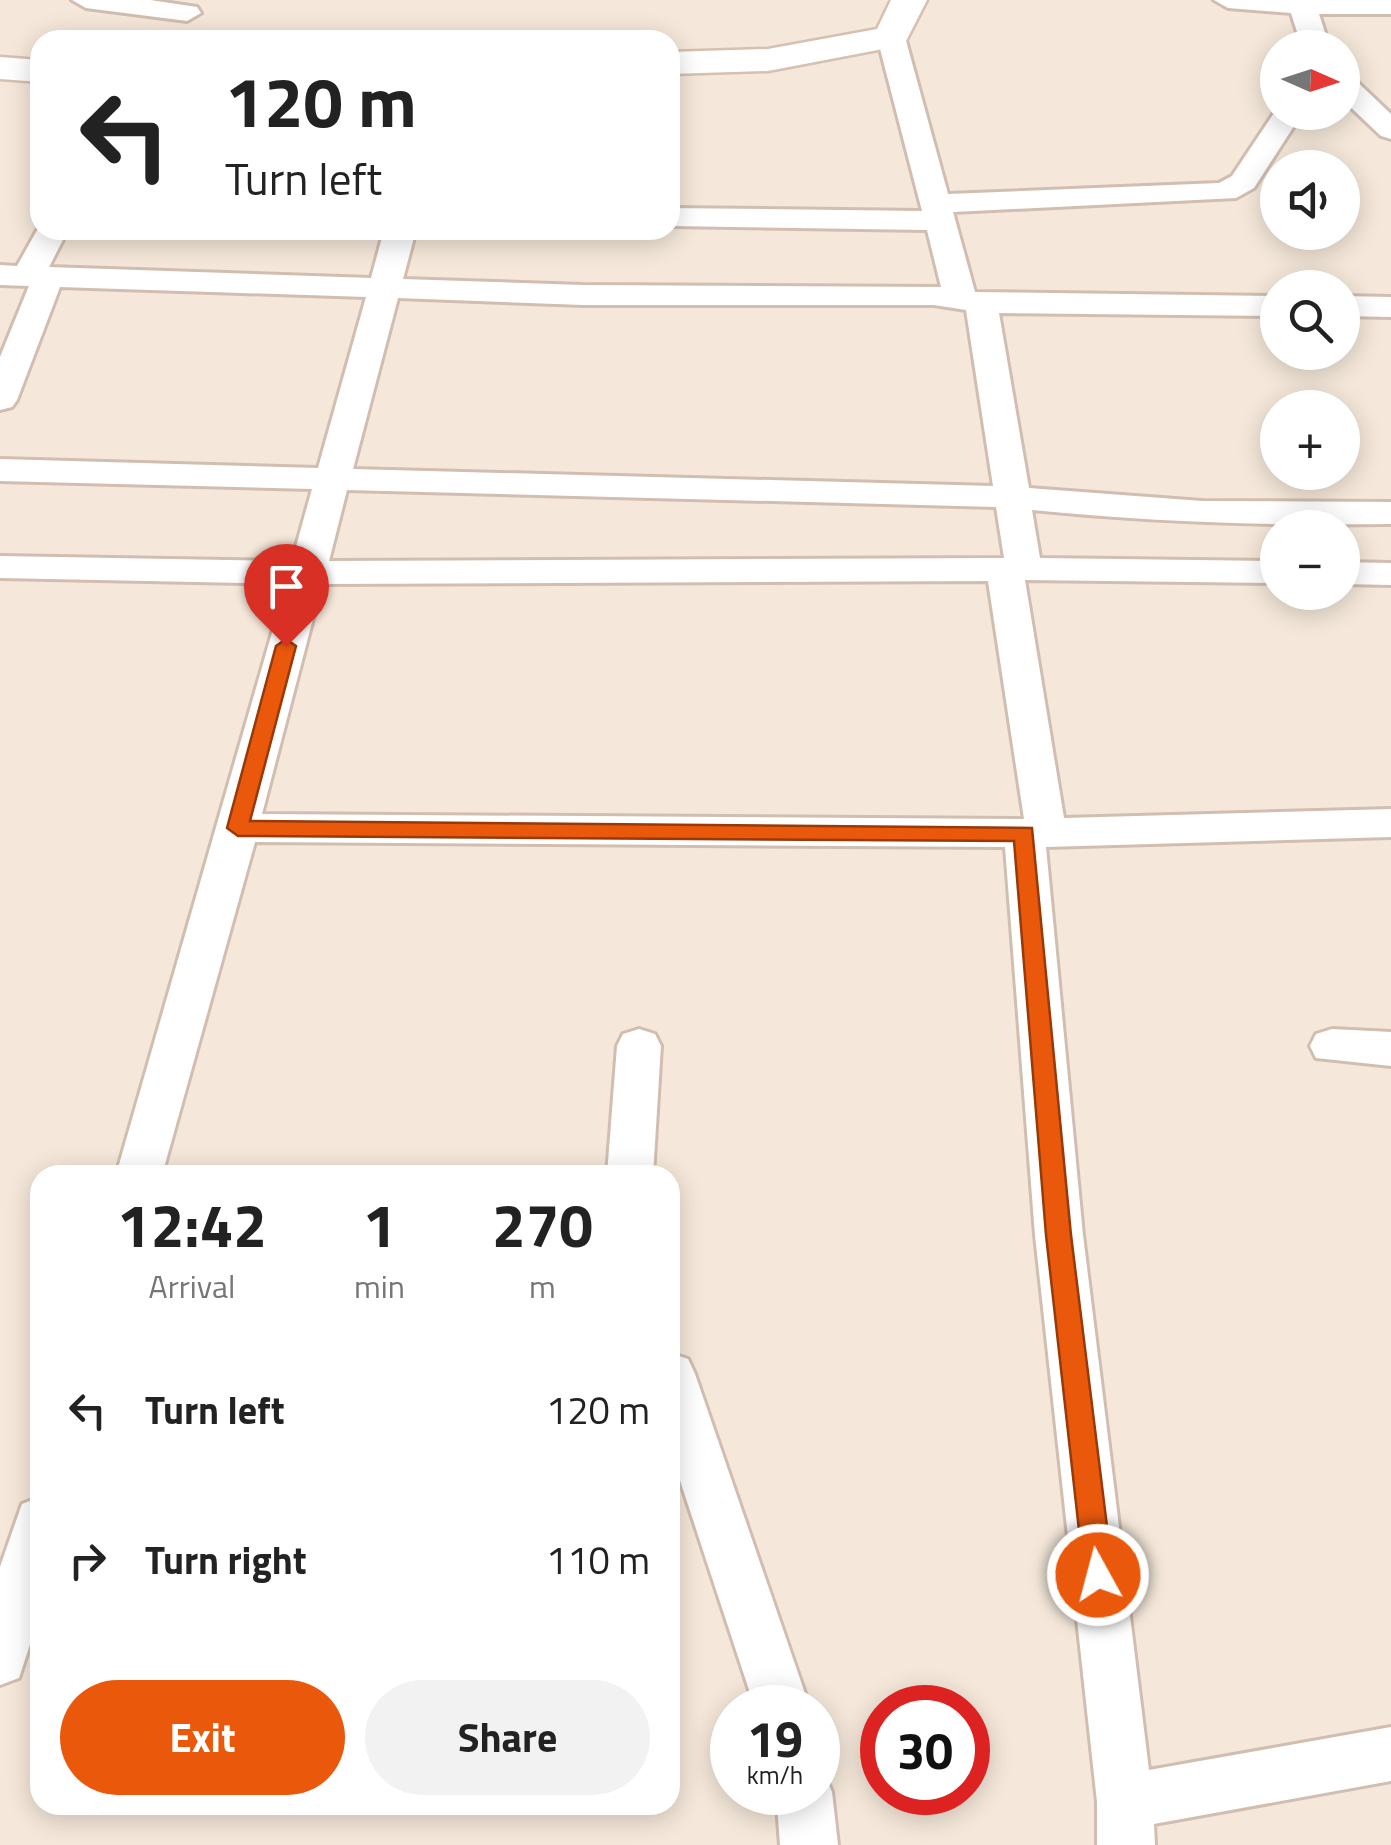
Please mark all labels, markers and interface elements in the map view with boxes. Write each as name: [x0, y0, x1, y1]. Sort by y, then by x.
north arrow: [1260, 30, 1360, 130]
map controls: [1260, 30, 1360, 610]
text: 120 m: [225, 48, 417, 154]
icon: left: [60, 70, 190, 200]
text: Turn left: [225, 144, 382, 212]
button: sound: [1260, 150, 1360, 250]
button: search: [1260, 270, 1360, 370]
button: +: [1260, 390, 1360, 490]
button: −: [1260, 510, 1360, 610]
pin: [244, 544, 329, 647]
icon: arrive: [259, 559, 314, 614]
text: 12:42: [117, 1179, 267, 1270]
text: 1: [363, 1179, 396, 1270]
text: 270: [492, 1179, 593, 1270]
text: Arrival: [149, 1262, 235, 1310]
text: min: [354, 1262, 405, 1310]
text: m: [529, 1262, 556, 1310]
text: Turn left: [145, 1381, 285, 1439]
text: 120 m: [546, 1381, 650, 1439]
icon: left: [60, 1383, 115, 1438]
position arrow: [1046, 1523, 1150, 1627]
text: Turn right: [145, 1531, 307, 1589]
text: 110 m: [546, 1531, 650, 1589]
icon: right: [60, 1533, 115, 1588]
button: Exit: [60, 1680, 345, 1795]
button: Share: [365, 1680, 650, 1795]
speed limit sign: 30: [860, 1685, 990, 1815]
text: 19: [747, 1700, 803, 1776]
text: km/h: [747, 1756, 803, 1794]

